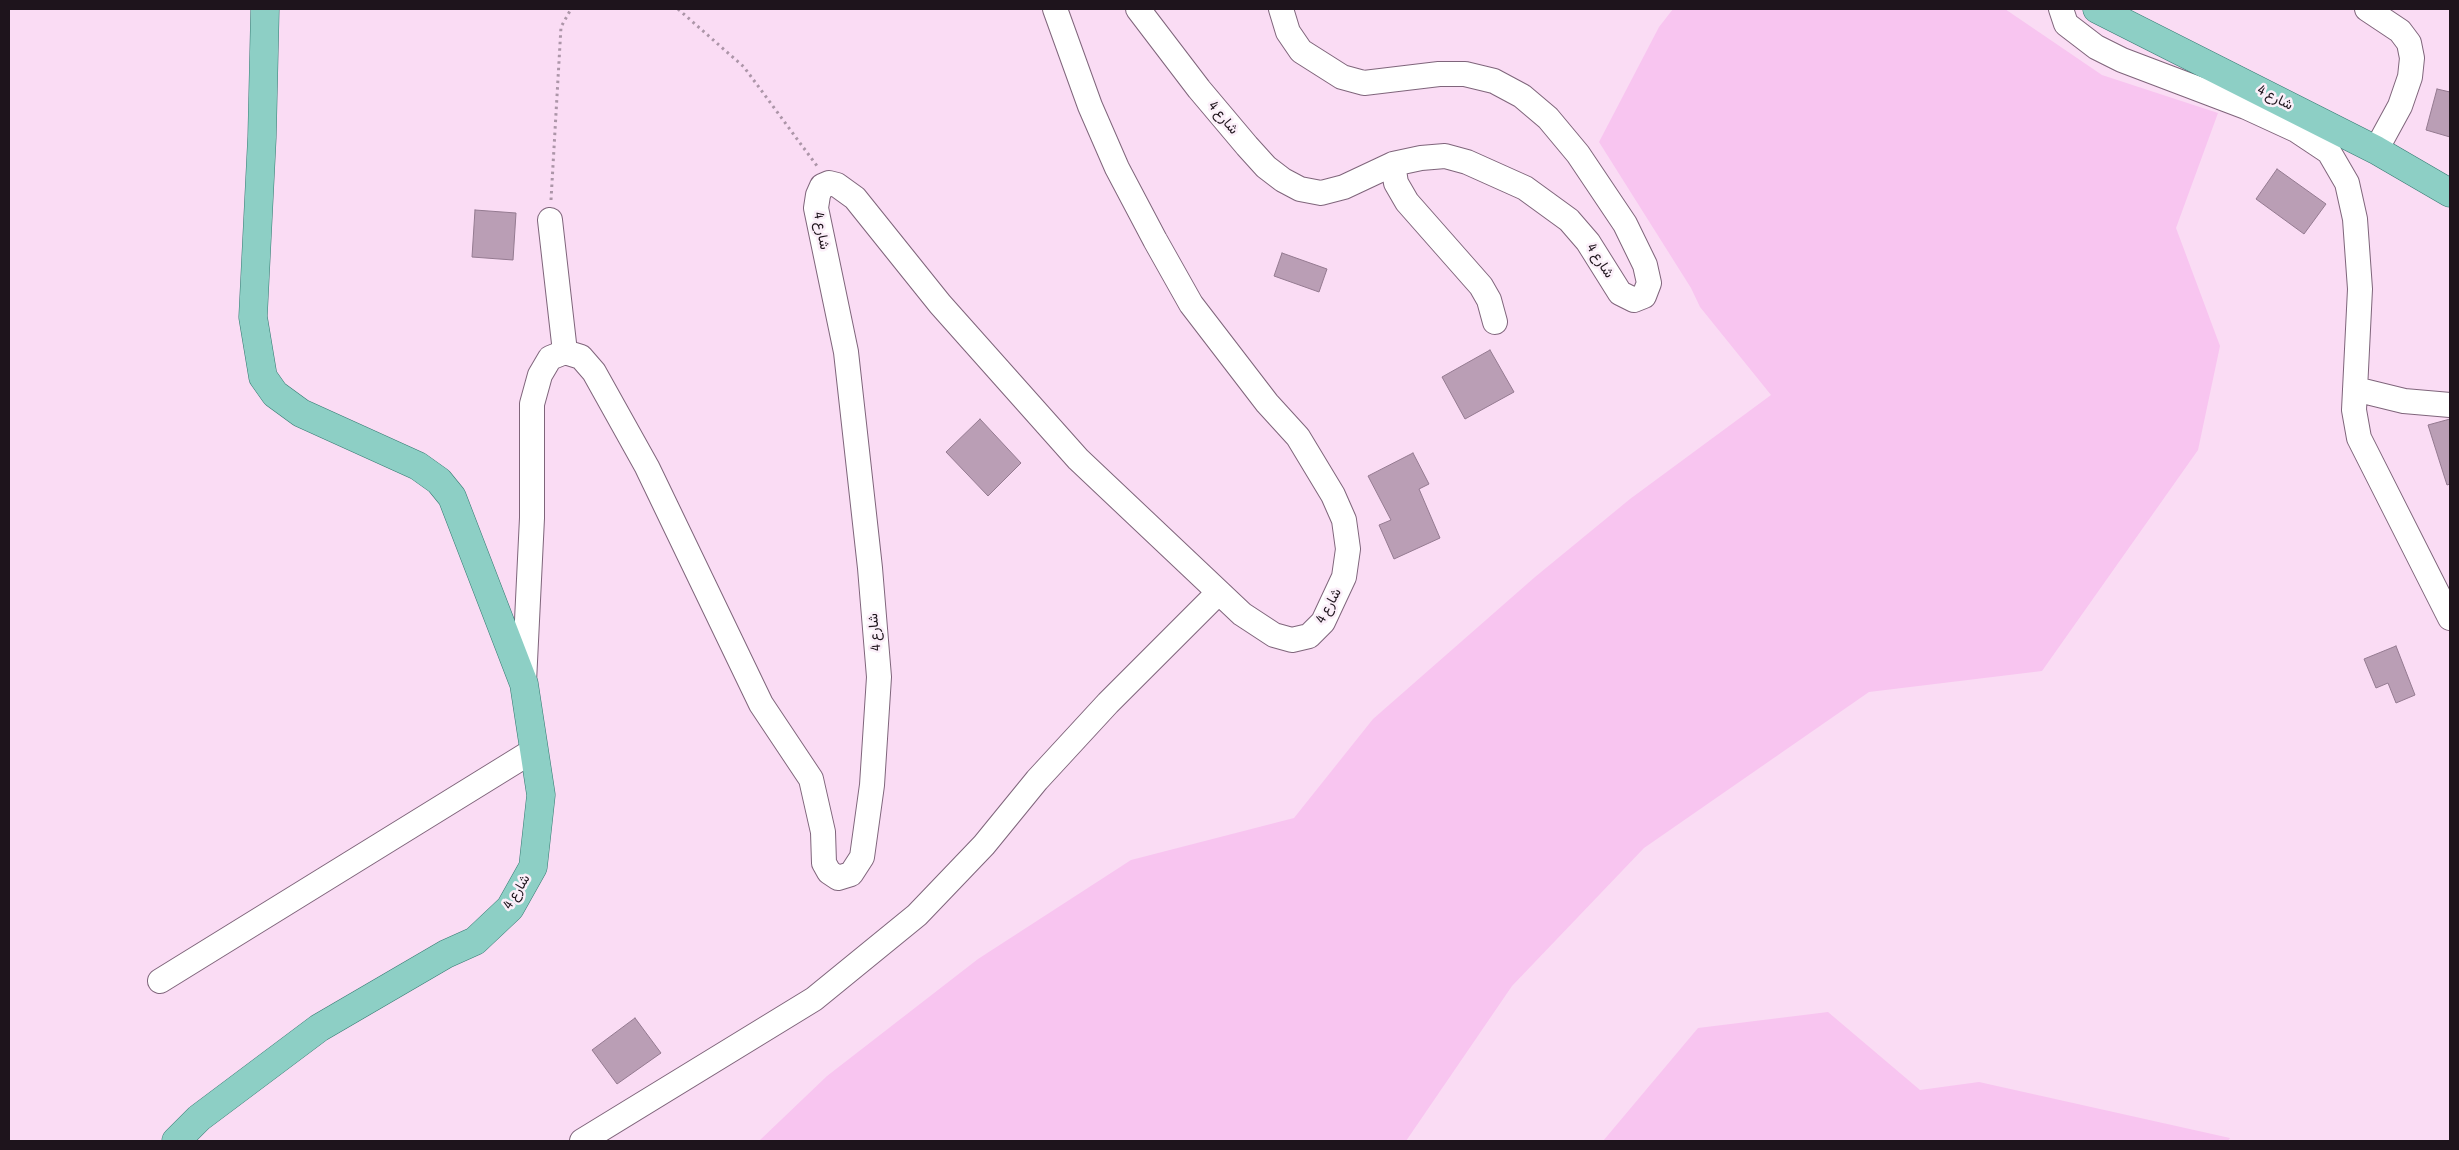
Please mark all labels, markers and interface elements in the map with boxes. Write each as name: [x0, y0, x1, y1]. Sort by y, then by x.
street label: شارع 4: [2254, 82, 2296, 114]
street label: شارع 4: [1204, 98, 1242, 138]
street label: شارع 4: [809, 211, 833, 251]
street label: شارع 4: [1583, 241, 1617, 281]
street label: شارع 4: [1313, 585, 1345, 627]
street label: شارع 4: [865, 612, 885, 652]
street label: شارع 4: [500, 872, 534, 912]

